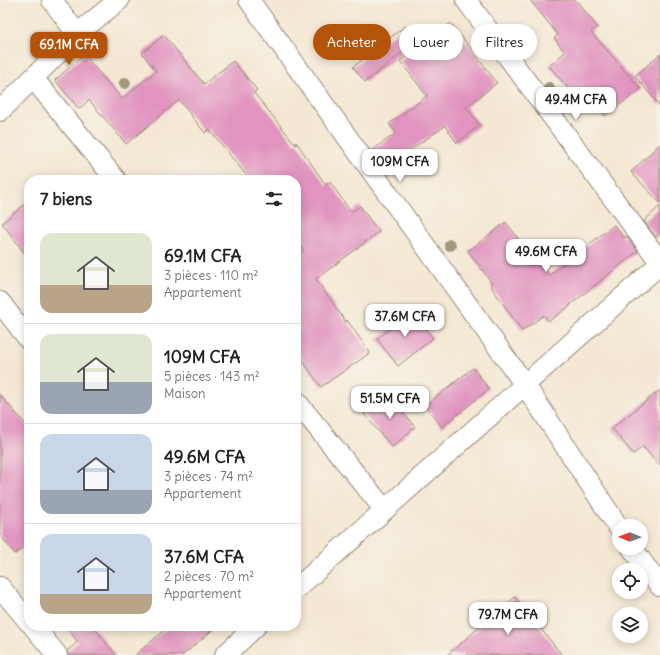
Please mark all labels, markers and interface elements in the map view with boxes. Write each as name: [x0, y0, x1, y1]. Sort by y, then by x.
chip: Acheter: [313, 24, 391, 60]
chip: Louer: [399, 24, 463, 60]
chip: Filtres: [471, 24, 537, 60]
pin: 69.1M CFA: [23, 32, 115, 66]
text: 69.1M CFA: [39, 36, 99, 53]
pin: 49.4M CFA: [530, 87, 622, 121]
text: 49.4M CFA: [545, 91, 607, 108]
pin: 109M CFA: [359, 149, 441, 183]
text: 109M CFA: [371, 153, 429, 170]
text: 7 biens: [40, 188, 92, 210]
icon: filters: [263, 188, 285, 210]
pin: 49.6M CFA: [500, 239, 592, 273]
text: 49.6M CFA: [515, 243, 577, 260]
text: 69.1M CFA: [164, 245, 242, 267]
icon: home: [72, 249, 120, 297]
text: 3 pièces · 110 m²: [164, 267, 258, 284]
text: Appartement: [164, 284, 241, 301]
pin: 37.6M CFA: [359, 304, 451, 338]
text: 37.6M CFA: [374, 308, 436, 325]
text: 109M CFA: [164, 346, 240, 368]
icon: home: [72, 350, 120, 398]
text: 5 pièces · 143 m²: [164, 368, 260, 385]
text: Maison: [164, 385, 206, 402]
pin: 51.5M CFA: [344, 386, 436, 420]
text: 51.5M CFA: [360, 390, 420, 407]
text: 49.6M CFA: [164, 446, 245, 468]
icon: home: [72, 450, 120, 498]
text: 3 pièces · 74 m²: [164, 468, 253, 485]
text: Appartement: [164, 485, 241, 502]
north arrow: [612, 519, 648, 555]
map controls: [612, 519, 648, 643]
text: 37.6M CFA: [164, 546, 244, 568]
icon: home: [72, 550, 120, 598]
button: locate: [612, 563, 648, 599]
text: 2 pièces · 70 m²: [164, 568, 254, 585]
text: Appartement: [164, 585, 241, 602]
pin: 79.7M CFA: [462, 602, 554, 636]
text: 79.7M CFA: [478, 606, 538, 623]
button: layers: [612, 607, 648, 643]

